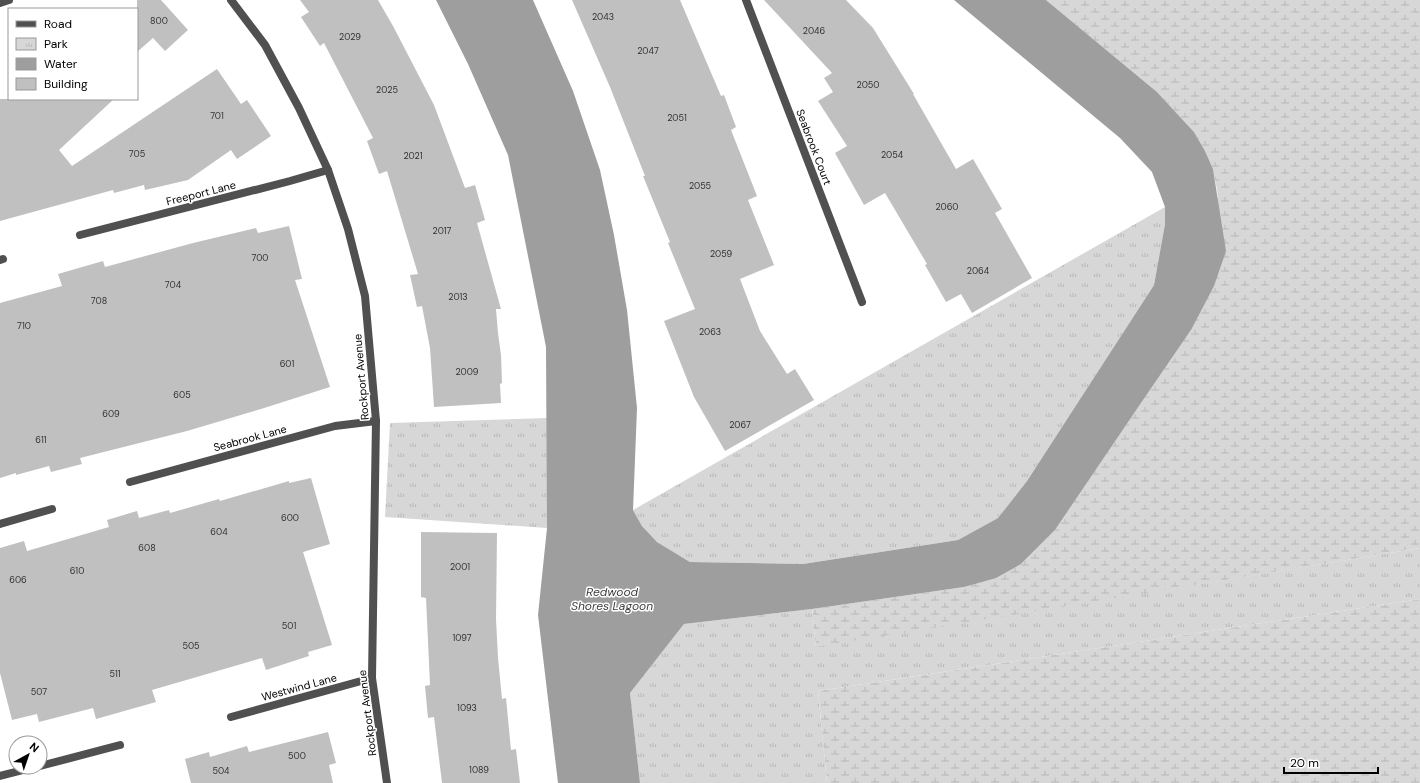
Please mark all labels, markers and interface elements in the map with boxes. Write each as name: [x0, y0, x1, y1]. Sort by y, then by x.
legend: [8, 8, 138, 100]
house number: 2043: [592, 11, 614, 23]
house number: 800: [150, 15, 168, 27]
text: Road: [44, 16, 72, 32]
house number: 2046: [803, 25, 826, 37]
house number: 2029: [339, 31, 361, 43]
text: Park: [44, 36, 68, 52]
house number: 2047: [637, 45, 659, 57]
text: Water: [44, 56, 78, 72]
text: Building: [44, 76, 88, 92]
house number: 2050: [857, 79, 879, 91]
house number: 2025: [376, 84, 398, 96]
street label: Seabrook Court: [793, 107, 835, 187]
house number: 701: [210, 110, 224, 122]
house number: 2051: [667, 112, 687, 124]
house number: 705: [129, 148, 145, 160]
house number: 2054: [881, 149, 904, 161]
house number: 2021: [403, 150, 423, 162]
street label: Freeport Lane: [165, 178, 237, 208]
house number: 2055: [689, 180, 711, 192]
house number: 2060: [935, 201, 959, 213]
house number: 2017: [433, 225, 452, 237]
house number: 2059: [710, 248, 732, 260]
house number: 700: [252, 252, 269, 264]
house number: 2064: [967, 265, 990, 277]
house number: 704: [165, 279, 182, 291]
house number: 2013: [448, 291, 468, 303]
house number: 708: [91, 295, 107, 307]
house number: 710: [17, 320, 31, 332]
house number: 2063: [699, 326, 721, 338]
street label: Rockport Avenue: [350, 333, 372, 421]
house number: 601: [280, 358, 294, 370]
house number: 2009: [455, 366, 479, 378]
house number: 605: [173, 389, 191, 401]
house number: 609: [102, 408, 120, 420]
house number: 2067: [729, 419, 751, 431]
street label: Seabrook Lane: [212, 422, 288, 454]
house number: 611: [35, 434, 47, 446]
house number: 600: [281, 512, 299, 524]
house number: 604: [210, 526, 228, 538]
house number: 608: [138, 542, 156, 554]
house number: 2001: [450, 561, 470, 573]
house number: 610: [70, 565, 84, 577]
house number: 606: [9, 574, 27, 586]
water label: Redwood Shores Lagoon: [571, 584, 653, 614]
house number: 501: [282, 620, 296, 632]
house number: 1097: [452, 632, 472, 644]
house number: 505: [182, 640, 200, 652]
house number: 511: [109, 668, 121, 680]
street label: Rockport Avenue: [355, 669, 379, 757]
street label: Westwind Lane: [260, 670, 338, 704]
house number: 507: [31, 686, 47, 698]
house number: 1093: [457, 702, 477, 714]
north arrow: [8, 735, 48, 775]
text: N: [27, 739, 42, 755]
scale bar: [1284, 749, 1378, 775]
house number: 500: [288, 750, 306, 762]
text: 20 m: [1290, 755, 1319, 771]
house number: 1089: [469, 764, 489, 776]
house number: 504: [212, 765, 230, 777]

